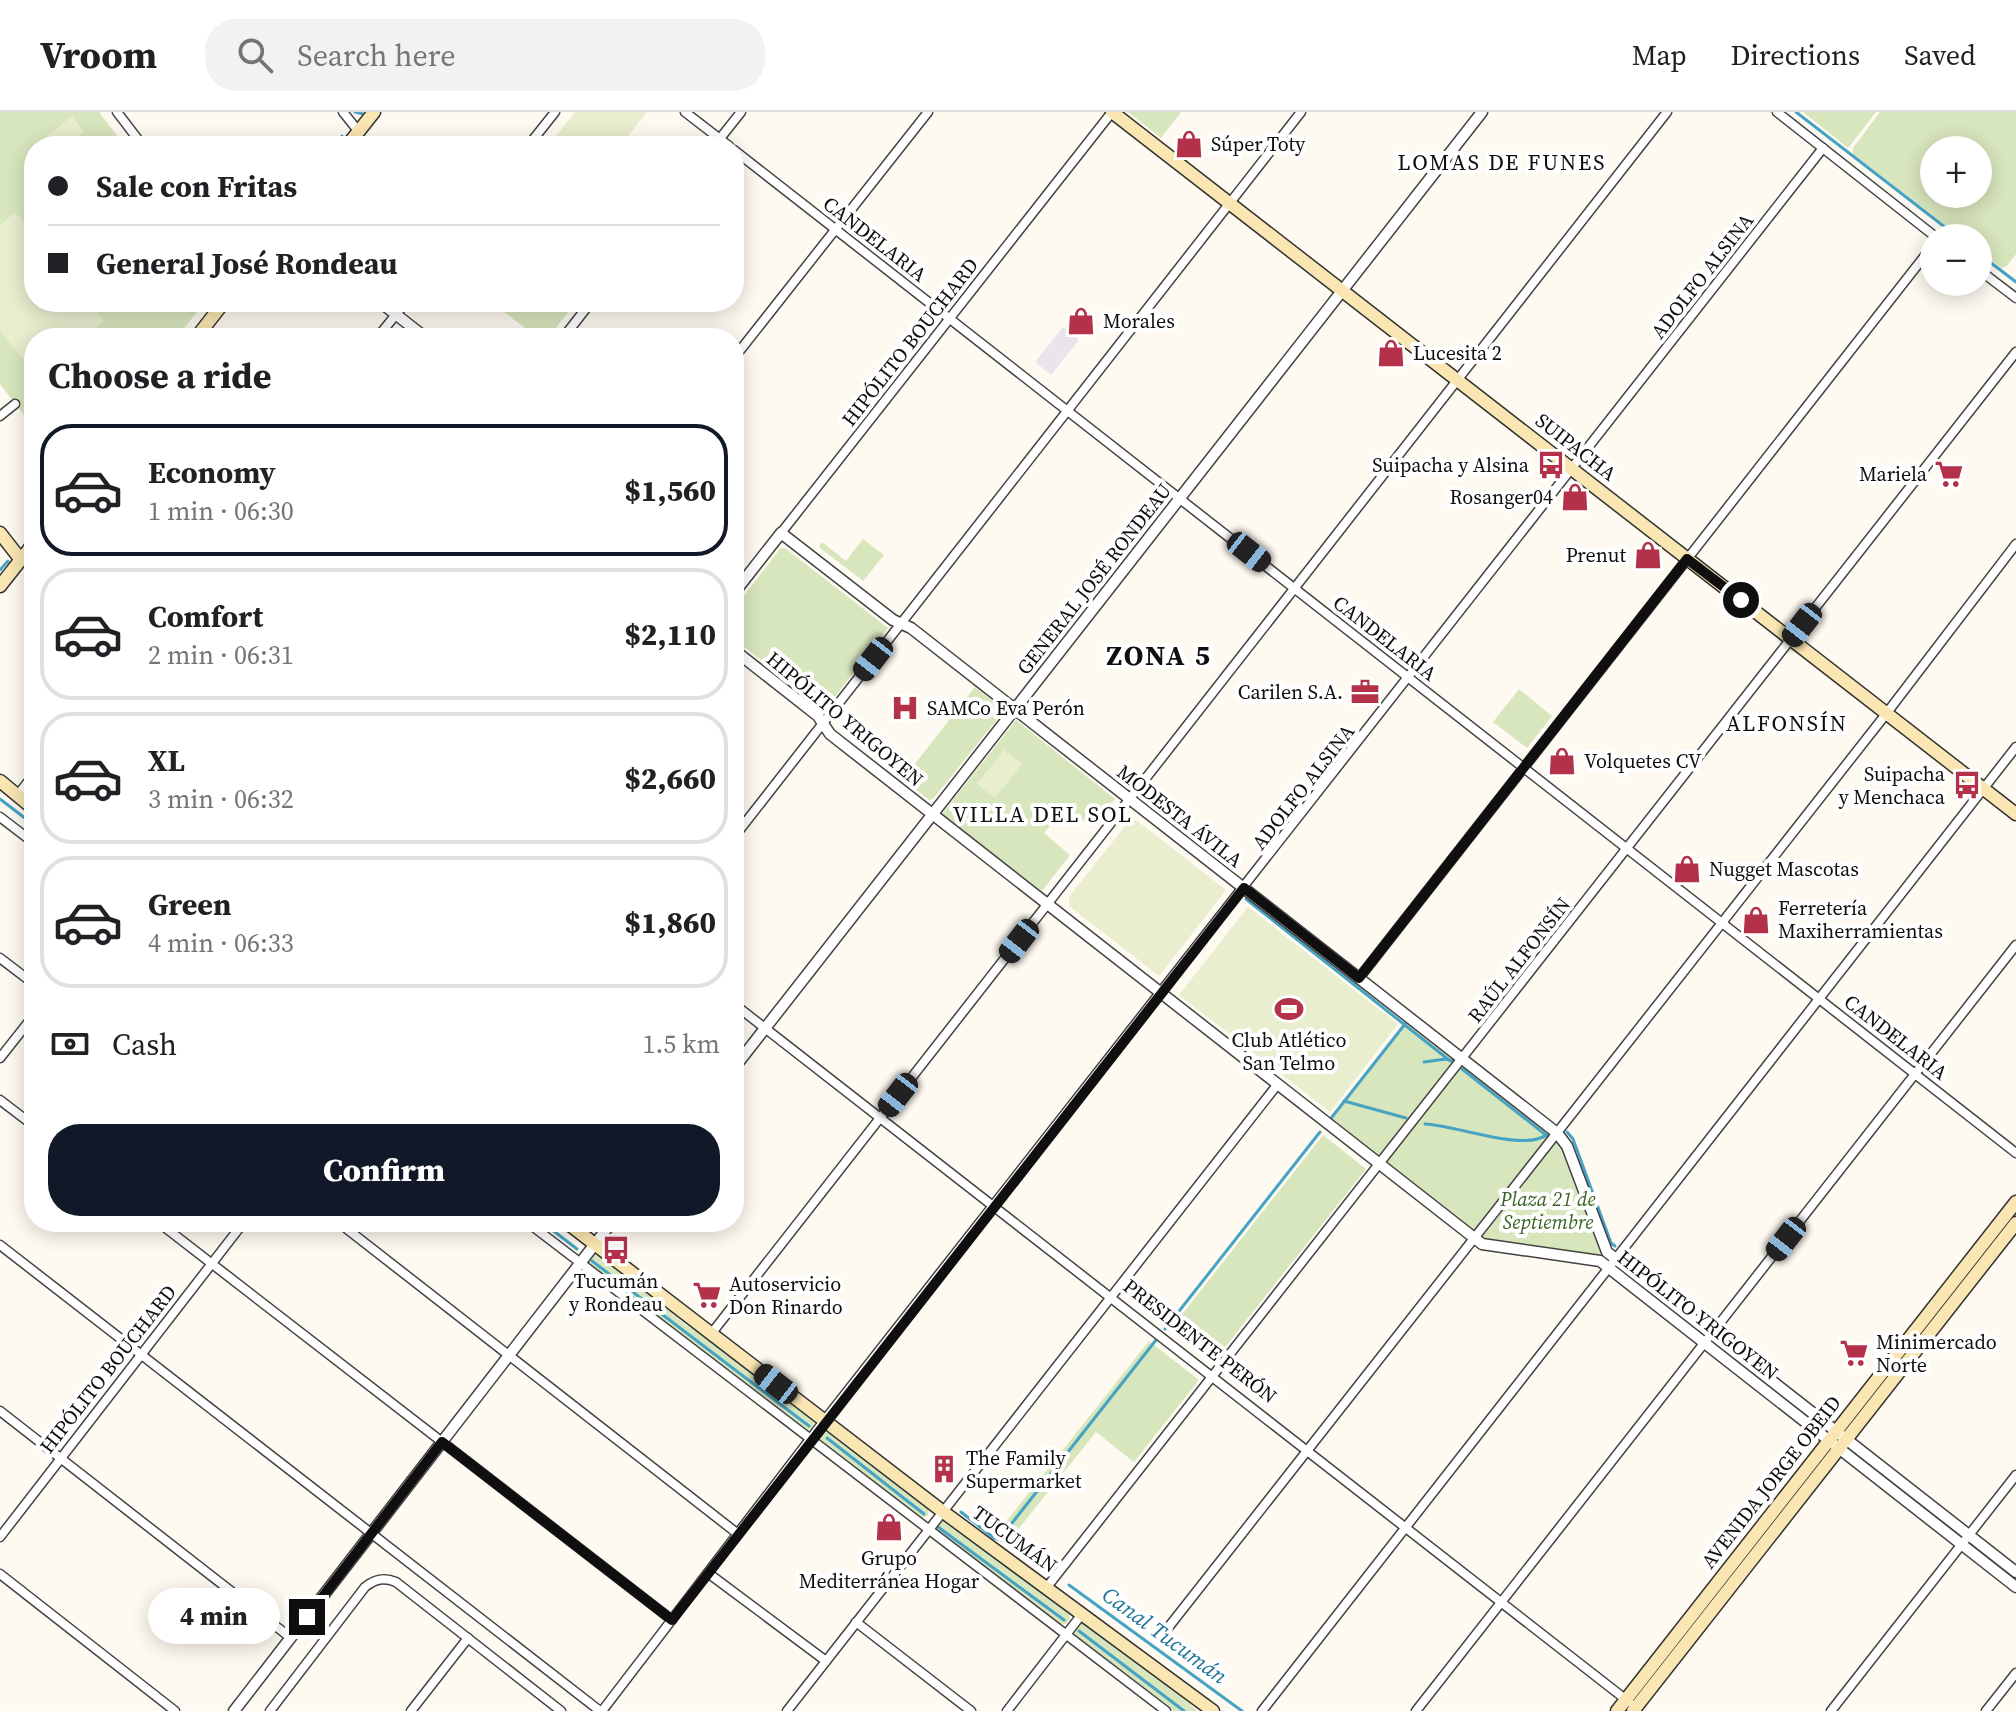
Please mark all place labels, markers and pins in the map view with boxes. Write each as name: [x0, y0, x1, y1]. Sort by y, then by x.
shop icon: Súper Toty: [1174, 129, 1204, 159]
place label: Súper Toty: [1211, 130, 1306, 158]
shop icon: Morales: [1066, 306, 1096, 336]
place label: Morales: [1103, 307, 1175, 335]
shop icon: Lucesita 2: [1376, 338, 1406, 368]
place label: Lucesita 2: [1413, 339, 1502, 367]
bus stop icon: Suipacha y Alsina: [1536, 450, 1566, 480]
place label: Suipacha y Alsina: [1372, 451, 1530, 479]
supermarket icon: Mariela: [1934, 459, 1964, 489]
place label: Mariela: [1859, 460, 1928, 488]
shop icon: Rosanger04: [1560, 482, 1590, 512]
place label: Rosanger04: [1450, 483, 1553, 511]
shop icon: Prenut: [1633, 540, 1663, 570]
place label: Prenut: [1566, 541, 1626, 569]
office icon: Carilen S.A.: [1350, 677, 1380, 707]
place label: Carilen S.A.: [1238, 678, 1343, 706]
hospital icon: SAMCo Eva Perón: [890, 693, 920, 723]
place label: SAMCo Eva Perón: [927, 694, 1085, 722]
shop icon: Volquetes CV: [1547, 746, 1577, 776]
place label: Volquetes CV: [1584, 747, 1702, 775]
place label: Suipacha y Menchaca: [1838, 760, 1946, 811]
bus stop icon: Suipacha y Menchaca: [1952, 770, 1982, 800]
shop icon: Nugget Mascotas: [1672, 854, 1702, 884]
place label: Nugget Mascotas: [1709, 855, 1859, 883]
place label: Ferretería Maxiherramientas: [1778, 894, 1943, 945]
shop icon: Ferretería Maxiherramientas: [1741, 905, 1771, 935]
sports icon: Club Atlético San Telmo: [1274, 994, 1304, 1024]
place label: Club Atlético San Telmo: [1232, 1026, 1347, 1077]
bus stop icon: Tucumán y Rondeau: [601, 1235, 631, 1265]
place label: Tucumán y Rondeau: [569, 1267, 663, 1318]
place label: Autoservicio Don Rinardo: [729, 1270, 843, 1321]
supermarket icon: Autoservicio Don Rinardo: [692, 1280, 722, 1310]
place label: Minimercado Norte: [1876, 1328, 1997, 1379]
supermarket icon: Minimercado Norte: [1839, 1338, 1869, 1368]
place label: The Family Supermarket: [966, 1444, 1082, 1495]
building icon: The Family Supermarket: [929, 1454, 959, 1484]
shop icon: Grupo Mediterránea Hogar: [874, 1512, 904, 1542]
place label: Grupo Mediterránea Hogar: [799, 1544, 980, 1595]

